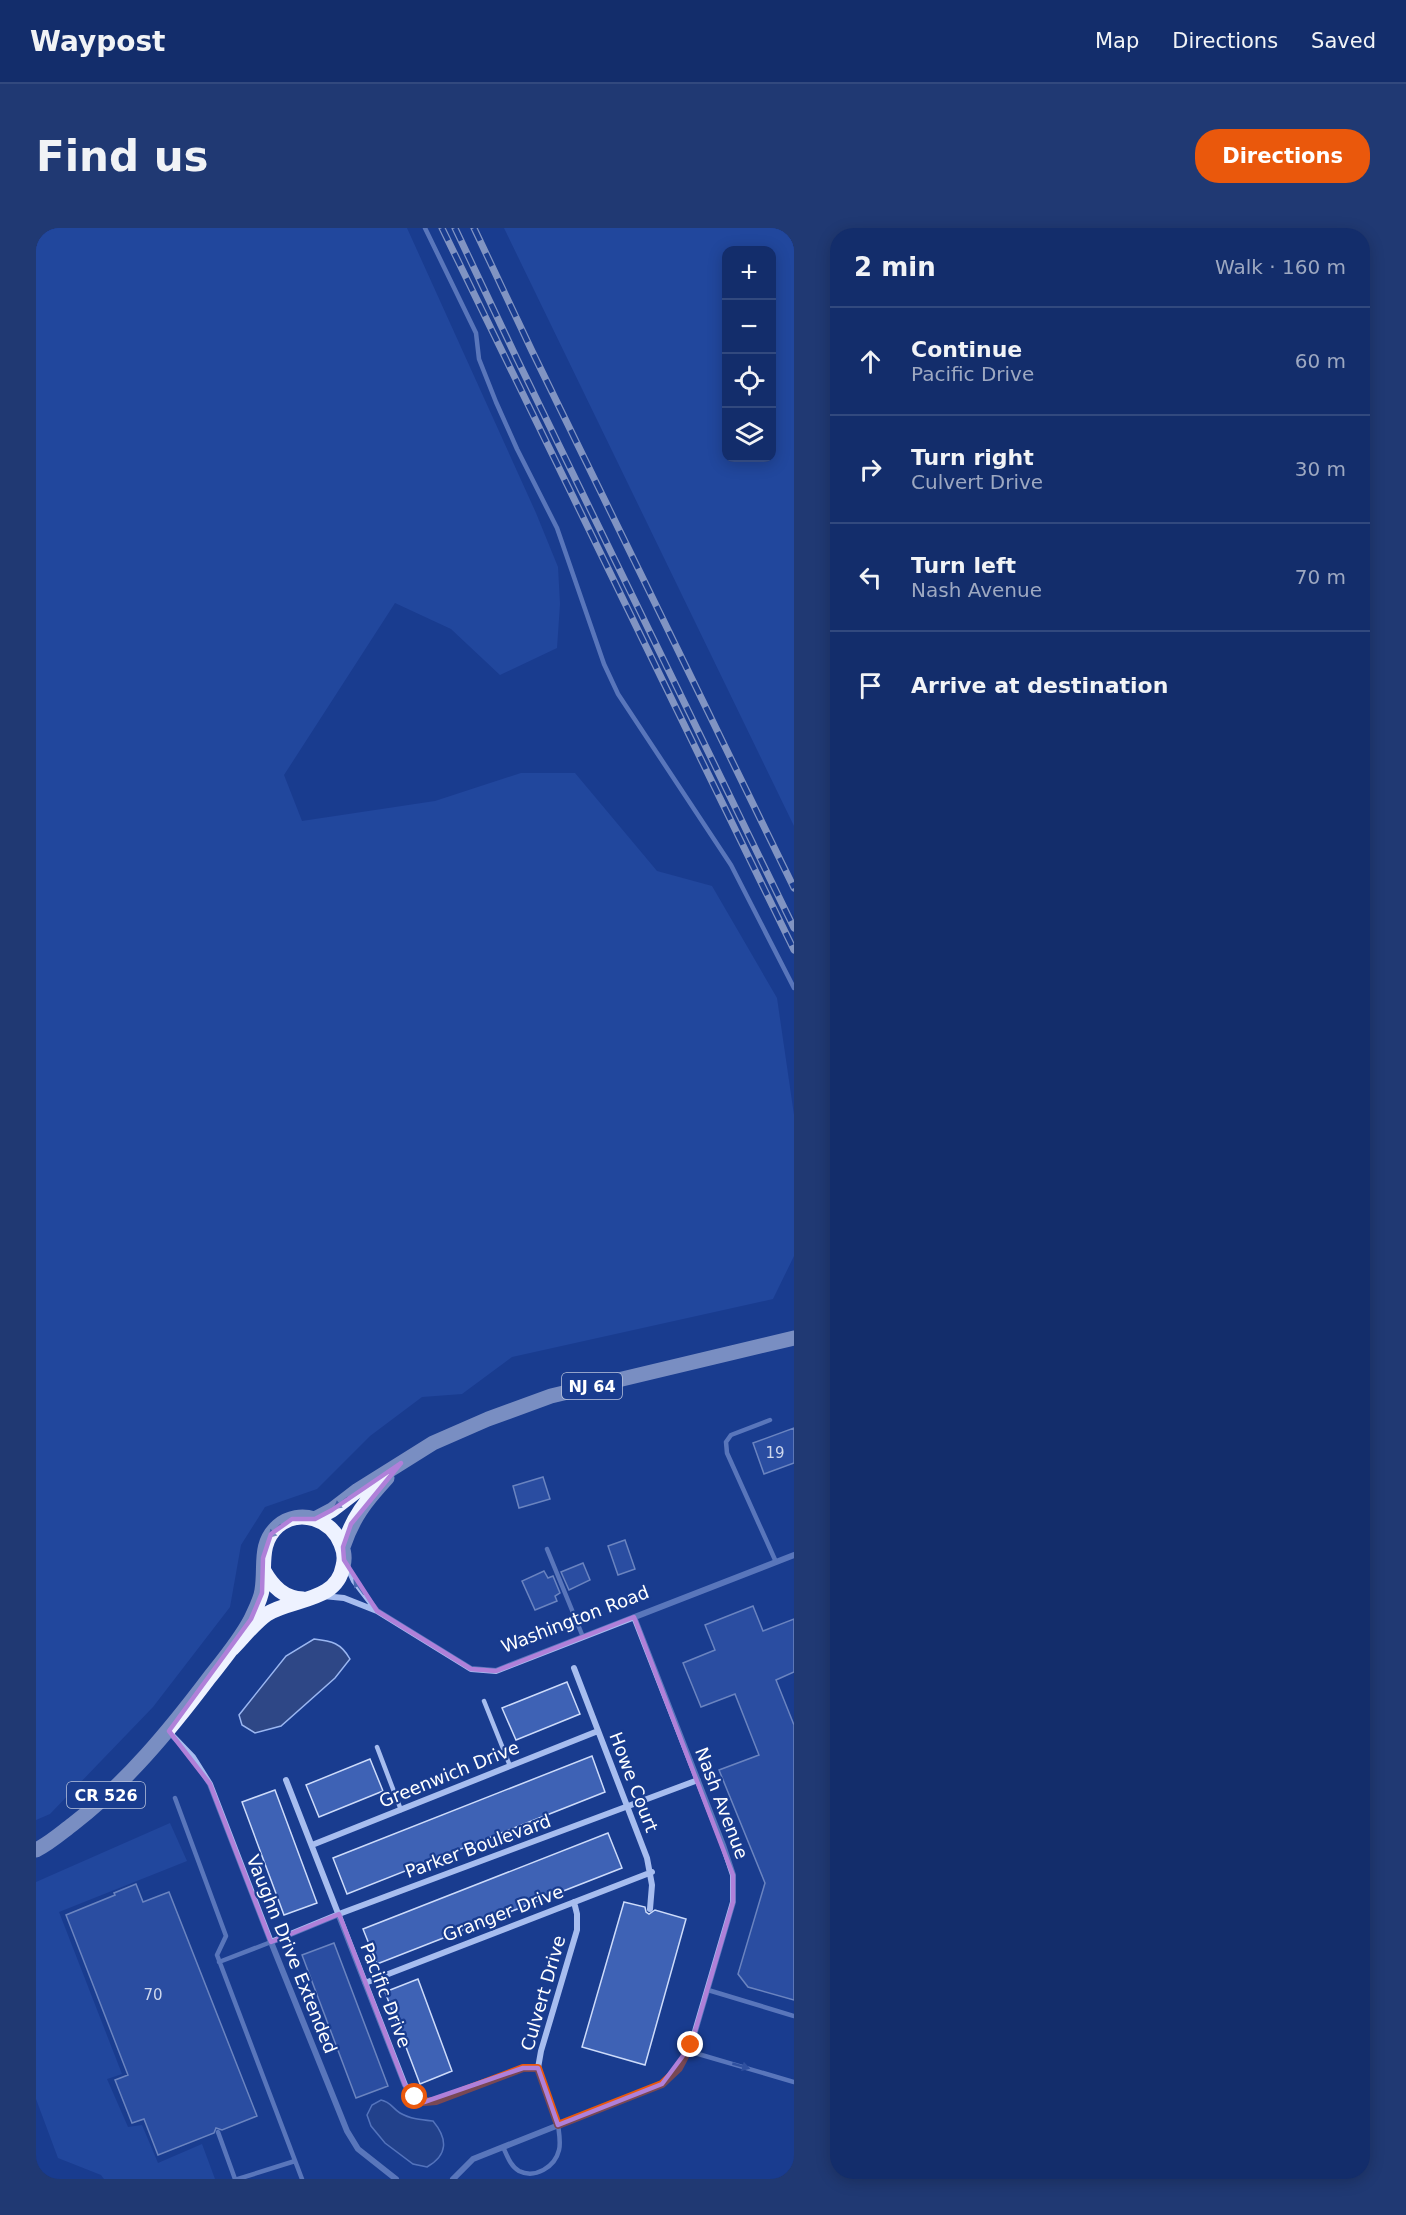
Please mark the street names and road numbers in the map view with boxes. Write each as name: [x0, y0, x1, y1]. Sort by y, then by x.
road number: NJ 64: [562, 1373, 622, 1399]
street label: Washington Road: [498, 1581, 652, 1657]
street label: Howe Court: [605, 1729, 663, 1835]
street label: Greenwich Drive: [376, 1736, 522, 1812]
street label: Nash Avenue: [691, 1744, 753, 1862]
road number: CR 526: [67, 1782, 145, 1808]
street label: Parker Boulevard: [402, 1810, 554, 1882]
street label: Vaughn Drive Extended: [242, 1852, 342, 2056]
street label: Granger Drive: [440, 1880, 566, 1946]
street label: Culvert Drive: [517, 1933, 569, 2053]
street label: Pacific Drive: [356, 1939, 416, 2051]

